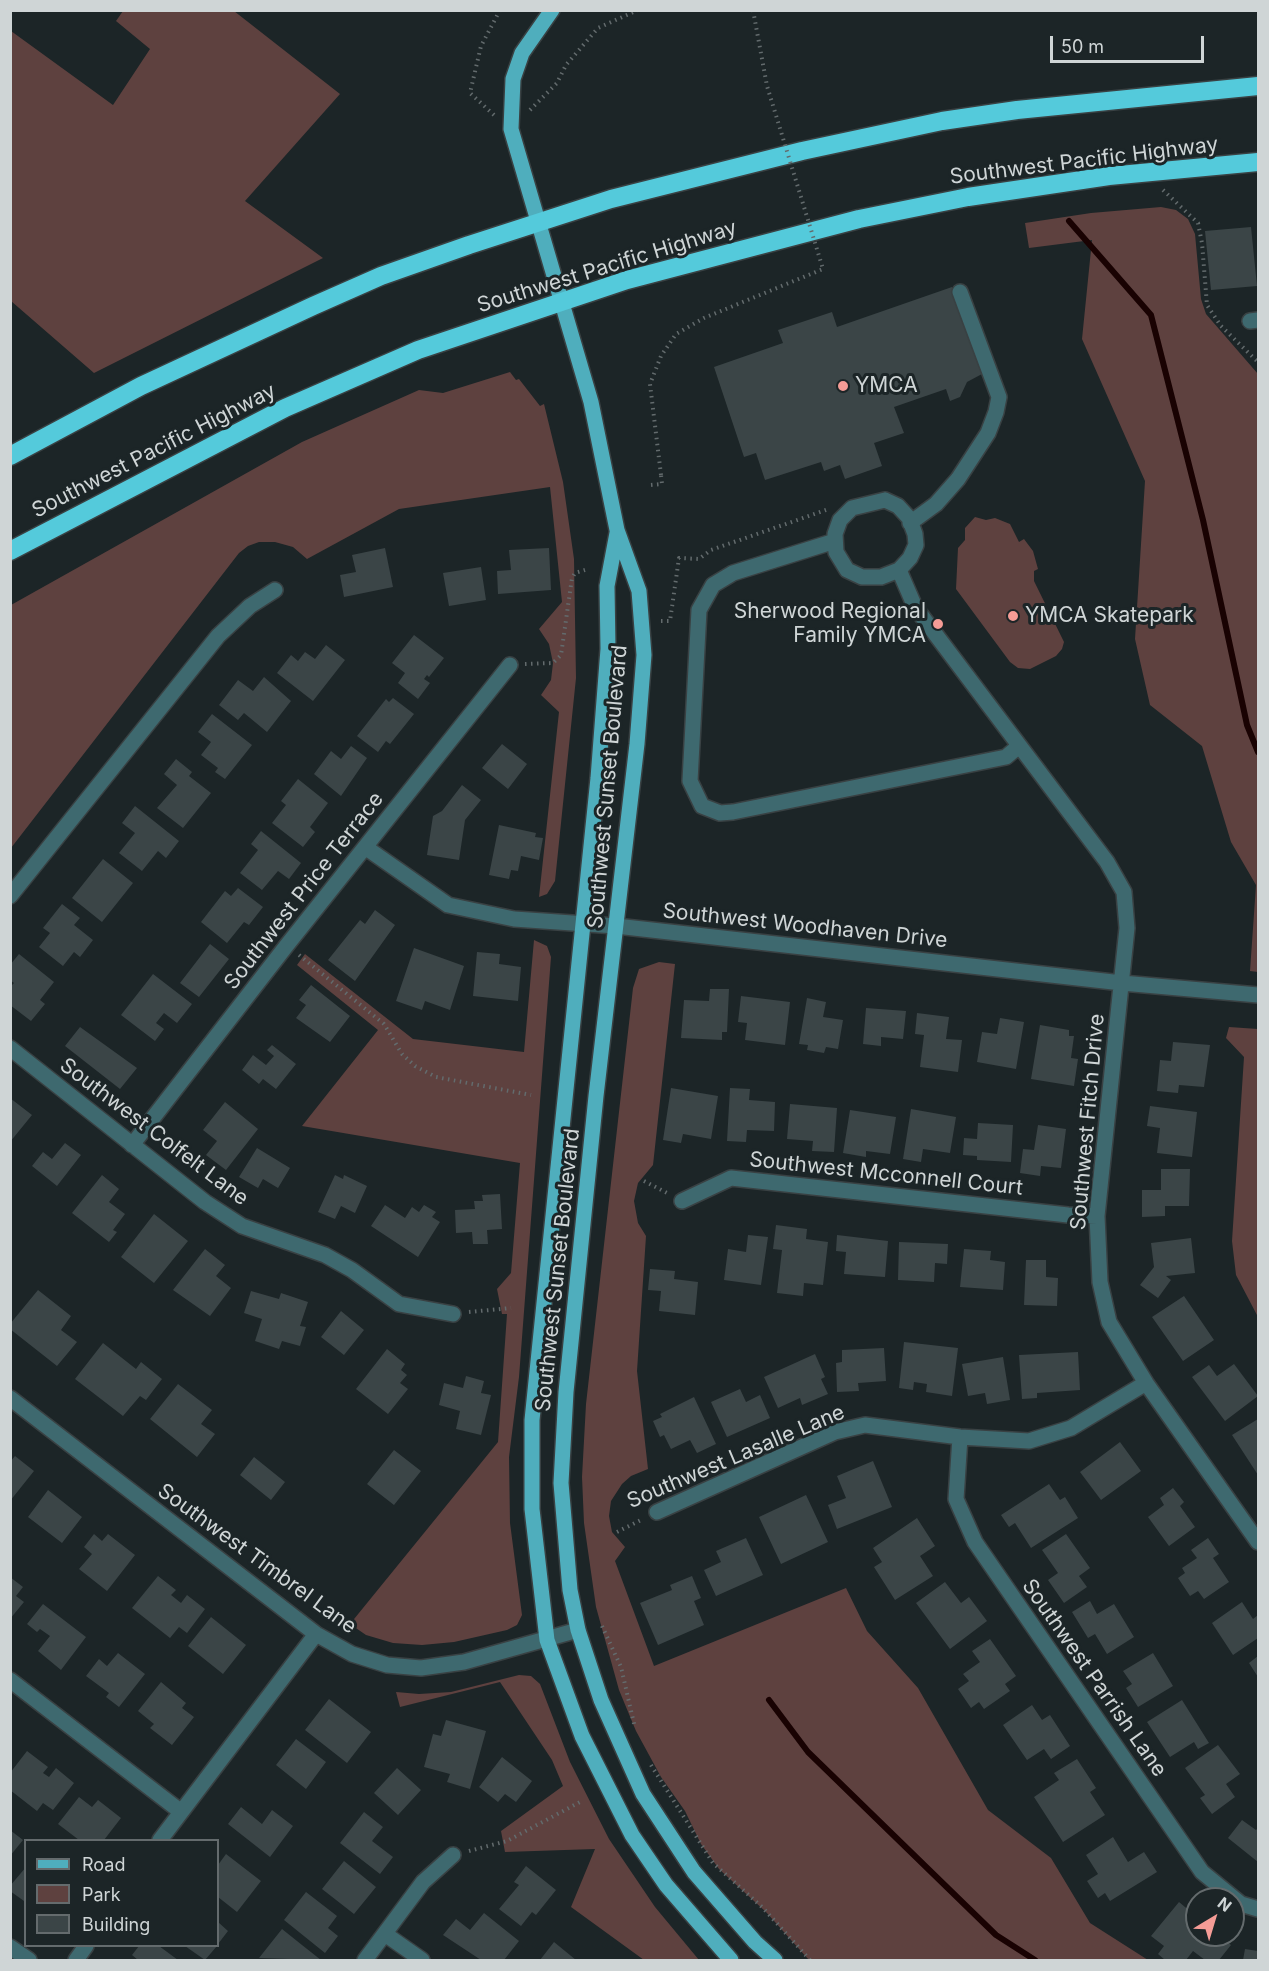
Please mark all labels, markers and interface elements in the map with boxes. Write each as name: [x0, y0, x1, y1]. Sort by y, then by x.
scale bar: [1053, 24, 1208, 62]
text: 50 m: [1061, 36, 1104, 57]
street label: Southwest Pacific Highway: [948, 132, 1220, 190]
street label: Southwest Pacific Highway: [474, 215, 740, 319]
place label: YMCA: [855, 373, 918, 399]
street label: Southwest Pacific Highway: [28, 378, 280, 524]
marker: YMCA: [836, 379, 850, 393]
place label: Sherwood Regional Family YMCA: [734, 599, 926, 649]
place label: YMCA Skatepark: [1025, 603, 1194, 629]
marker: YMCA Skatepark: [1006, 609, 1020, 623]
marker: Sherwood Regional Family YMCA: [931, 617, 945, 631]
street label: Southwest Sunset Boulevard: [583, 644, 633, 930]
street label: Southwest Price Terrace: [219, 787, 389, 995]
street label: Southwest Woodhaven Drive: [661, 899, 949, 953]
street label: Southwest Fitch Drive: [1066, 1013, 1110, 1231]
street label: Southwest Colfelt Lane: [55, 1053, 253, 1211]
street label: Southwest Sunset Boulevard: [531, 1127, 585, 1413]
street label: Southwest Mcconnell Court: [748, 1147, 1024, 1201]
street label: Southwest Lasalle Lane: [623, 1400, 849, 1514]
street label: Southwest Timbrel Lane: [153, 1478, 361, 1640]
street label: Southwest Parrish Lane: [1016, 1574, 1172, 1782]
legend: [24, 1839, 219, 1947]
text: Road: [82, 1854, 125, 1875]
text: Park: [82, 1884, 121, 1905]
north arrow: [1185, 1887, 1245, 1947]
text: N: [1214, 1893, 1236, 1916]
text: Building: [82, 1914, 150, 1935]

